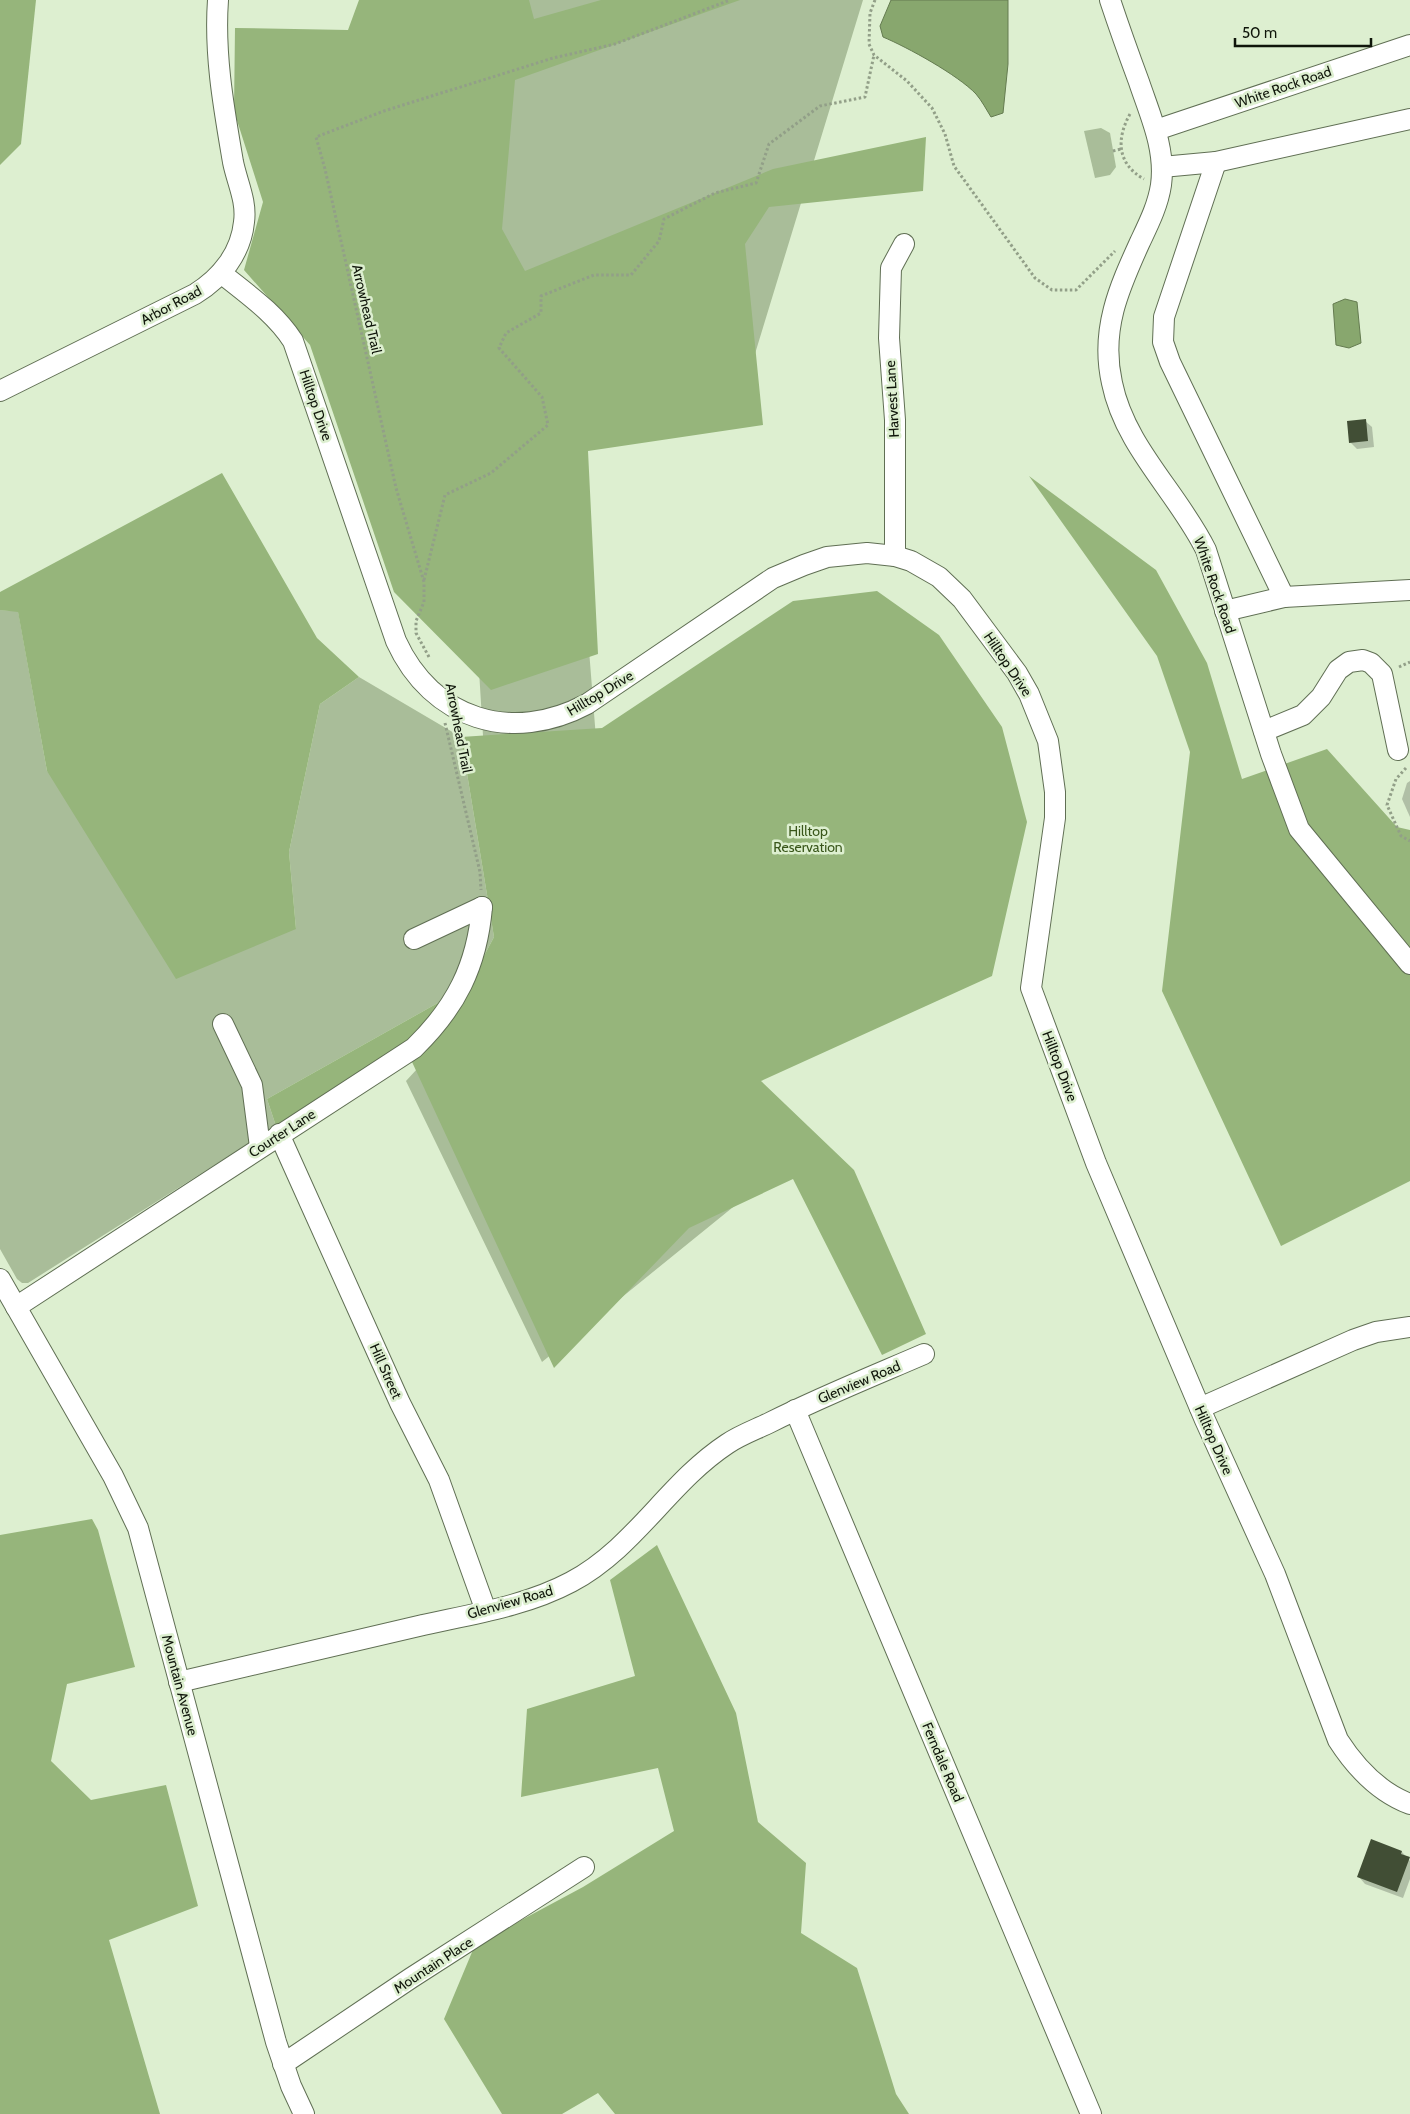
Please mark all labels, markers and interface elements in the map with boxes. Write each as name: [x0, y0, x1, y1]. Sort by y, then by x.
scale bar: [1235, 15, 1371, 47]
text: 50 m: [1242, 24, 1277, 42]
street label: White Rock Road: [1232, 62, 1334, 112]
street label: Arrowhead Trail: [348, 263, 386, 356]
street label: Arbor Road: [137, 281, 205, 329]
street label: Harvest Lane: [881, 360, 903, 438]
street label: Hilltop Drive: [295, 367, 337, 443]
street label: White Rock Road: [1190, 534, 1240, 636]
street label: Hilltop Drive: [980, 628, 1036, 700]
street label: Hilltop Drive: [564, 666, 636, 720]
street label: Arrowhead Trail: [441, 682, 477, 775]
park label: Hilltop Reservation: [773, 822, 843, 856]
street label: Hilltop Drive: [1038, 1028, 1082, 1104]
street label: Courter Lane: [245, 1105, 319, 1161]
street label: Hill Street: [366, 1341, 406, 1402]
street label: Glenview Road: [815, 1357, 903, 1407]
street label: Hilltop Drive: [1191, 1403, 1237, 1477]
street label: Glenview Road: [465, 1581, 555, 1623]
street label: Mountain Avenue: [158, 1633, 202, 1737]
street label: Ferndale Road: [918, 1720, 968, 1804]
street label: Mountain Place: [390, 1933, 476, 1997]

